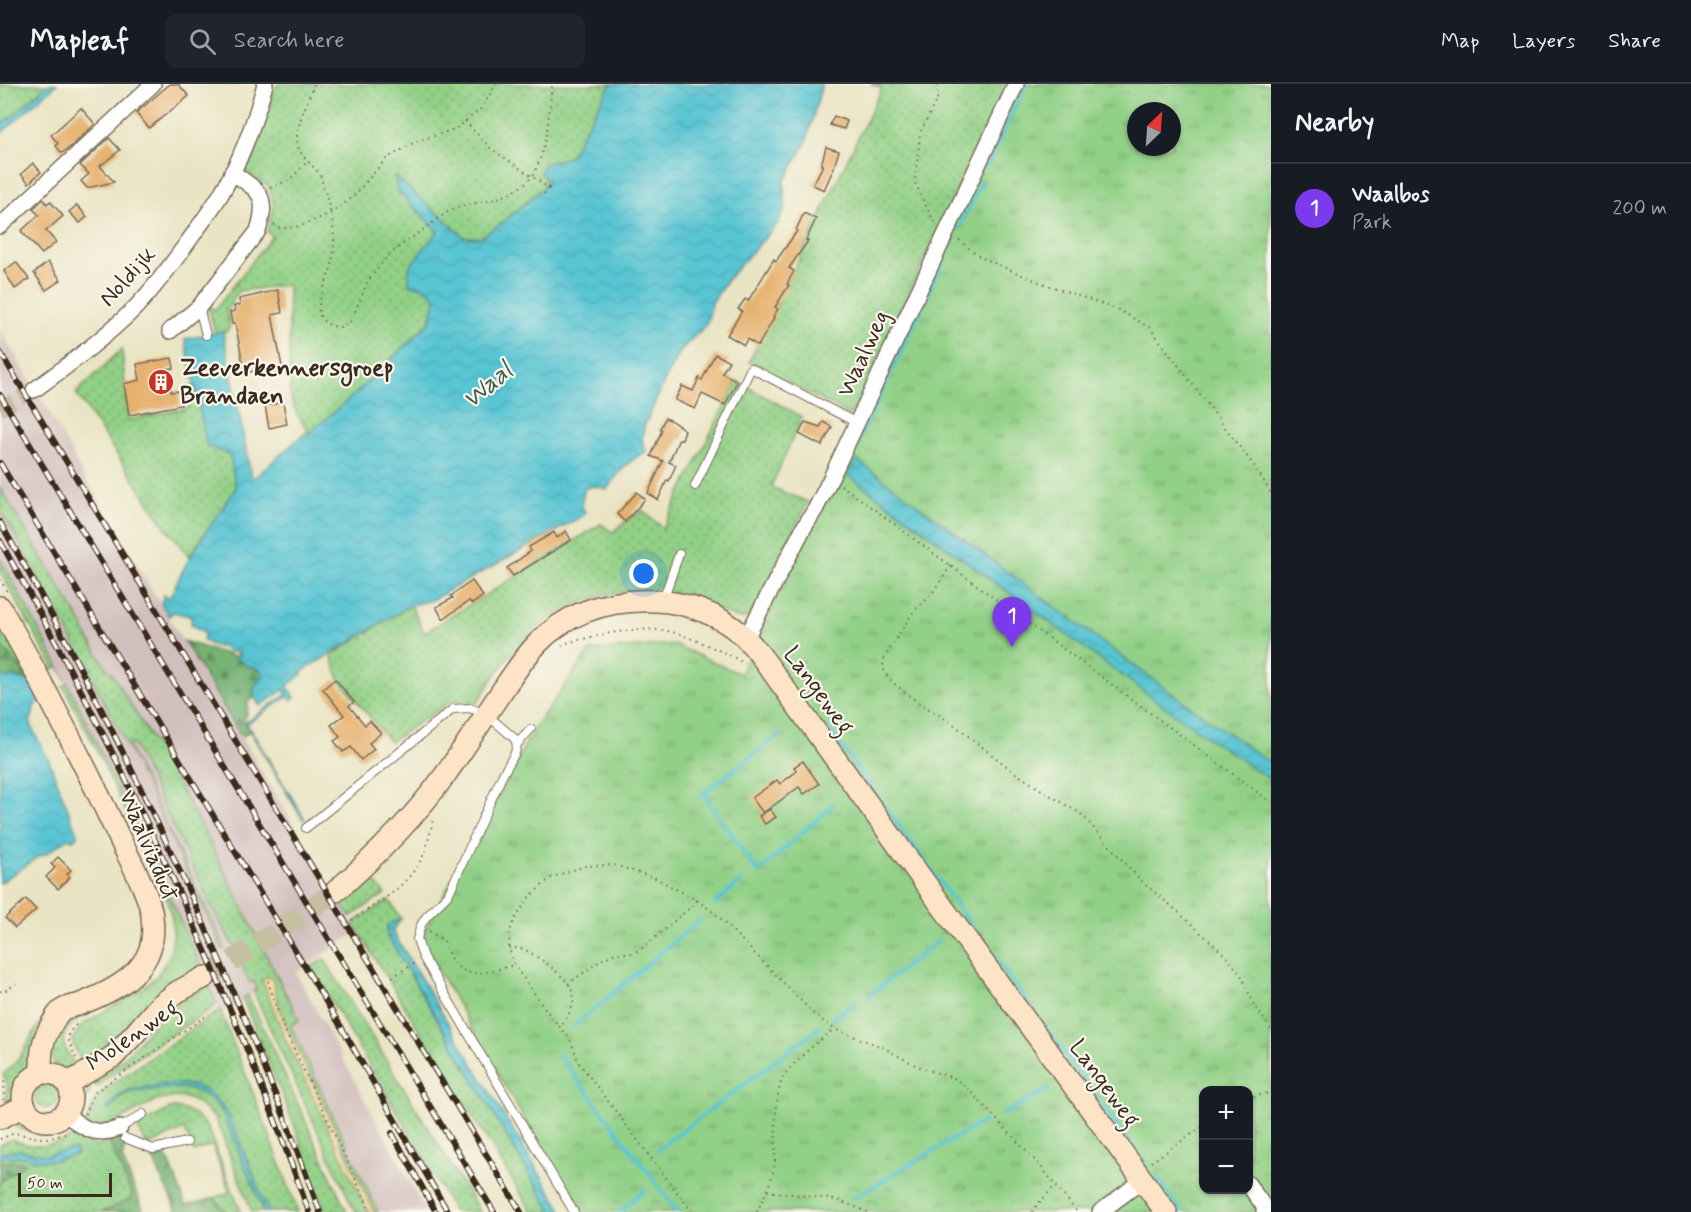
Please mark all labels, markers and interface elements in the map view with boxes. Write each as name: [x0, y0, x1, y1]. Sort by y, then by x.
search box: [165, 14, 585, 68]
text: Mapleaf: [30, 23, 129, 60]
icon: search: [186, 25, 219, 58]
text: Search here: [234, 27, 344, 55]
text: Map: [1441, 27, 1479, 55]
text: Layers: [1512, 27, 1575, 55]
text: Share: [1608, 27, 1661, 55]
north arrow: [1127, 102, 1181, 156]
text: Nearby: [1295, 106, 1374, 140]
text: Waalbos: [1352, 181, 1429, 209]
text: 1: [1310, 195, 1319, 222]
text: 200 m: [1612, 195, 1667, 222]
text: Park: [1352, 209, 1392, 236]
street label: Noldijk: [93, 240, 163, 314]
street label: Waalweg: [830, 306, 898, 402]
place label: Zeeverkennersgroep Brandaen: [180, 353, 393, 412]
water label: Waal: [456, 353, 522, 417]
building icon: Zeeverkennersgroep Brandaen: [146, 367, 176, 397]
your location: [629, 559, 658, 588]
pin: 1: [992, 598, 1032, 647]
street label: Langeweg: [773, 641, 861, 743]
street label: Waalviaduct: [111, 786, 185, 906]
street label: Molenweg: [80, 993, 187, 1082]
street label: Langeweg: [1059, 1034, 1147, 1136]
map controls: [1199, 1086, 1253, 1194]
button: +: [1199, 1086, 1253, 1140]
button: −: [1199, 1140, 1253, 1194]
scale bar: [18, 1170, 112, 1198]
text: 50 m: [27, 1173, 63, 1194]

